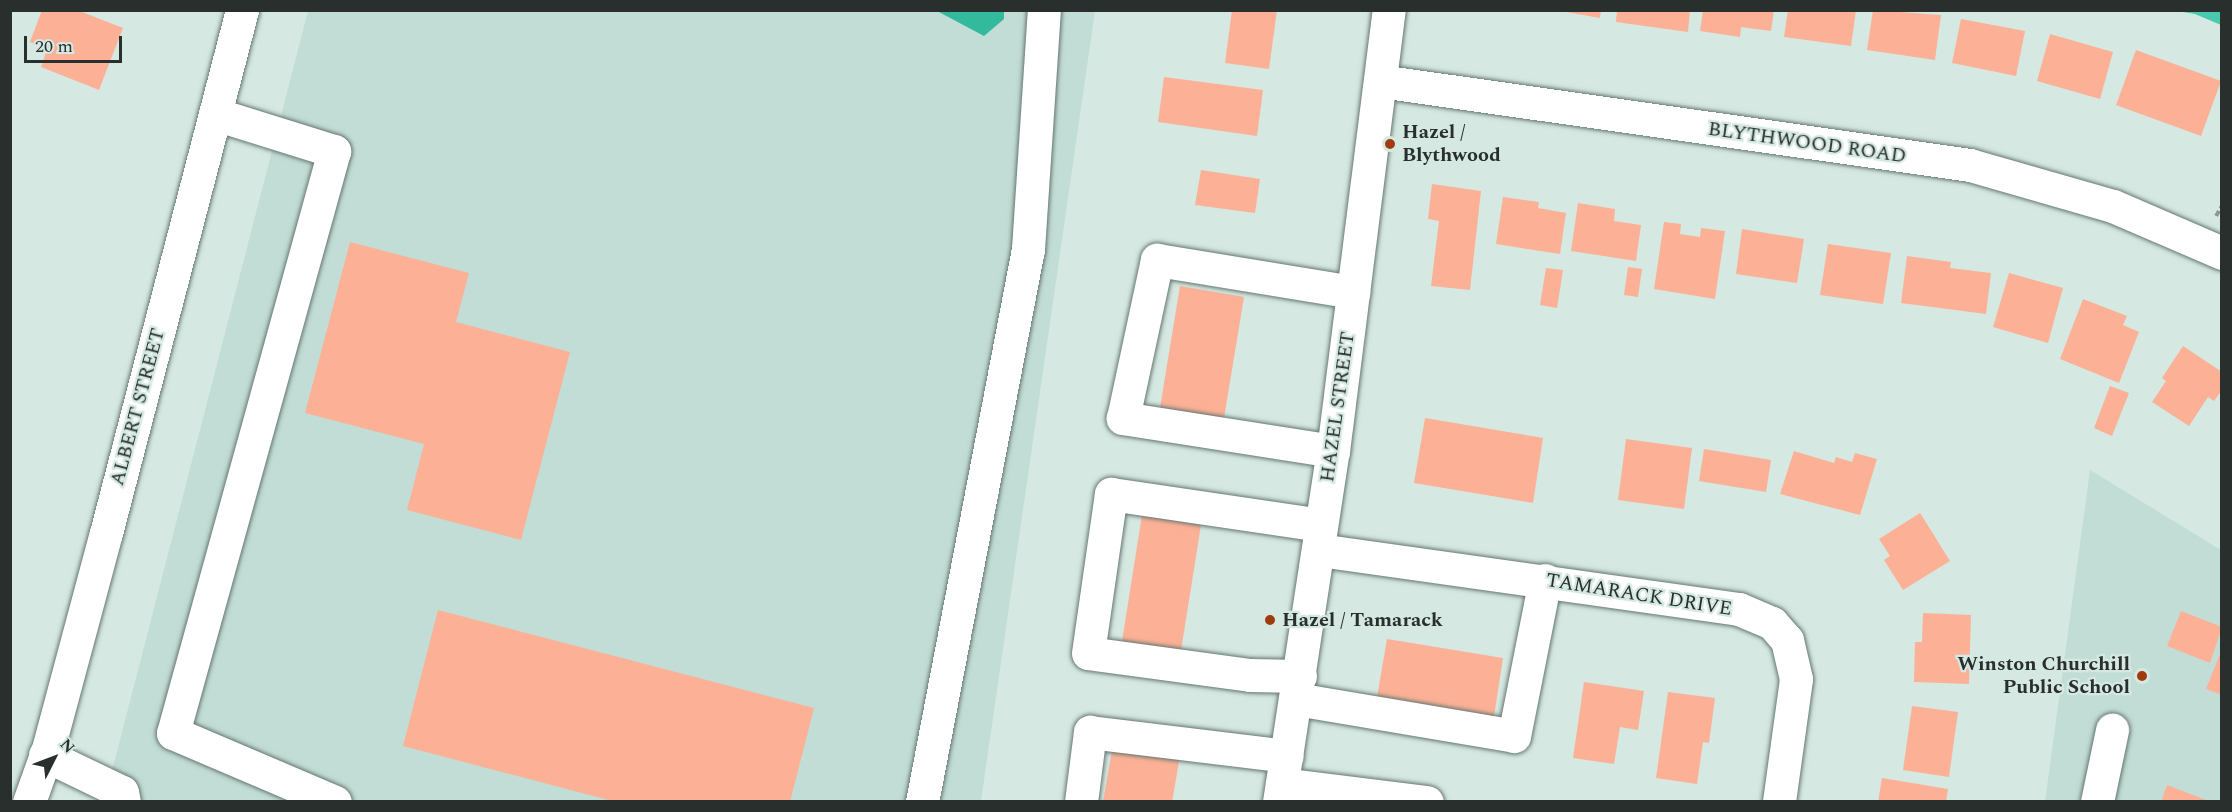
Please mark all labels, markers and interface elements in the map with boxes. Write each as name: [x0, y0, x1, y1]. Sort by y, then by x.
scale bar: [27, 24, 124, 62]
text: 20 m: [35, 33, 73, 60]
street label: BLYTHWOOD ROAD: [1706, 117, 1908, 169]
place label: Hazel / Blythwood: [1402, 120, 1501, 167]
marker: Hazel / Blythwood: [1383, 137, 1397, 151]
street label: ALBERT STREET: [105, 326, 171, 488]
street label: HAZEL STREET: [1316, 330, 1360, 484]
street label: TAMARACK DRIVE: [1544, 568, 1734, 622]
place label: Hazel / Tamarack: [1282, 608, 1443, 632]
marker: Hazel / Tamarack: [1263, 613, 1277, 627]
place label: Winston Churchill Public School: [1957, 652, 2130, 699]
marker: Winston Churchill Public School: [2135, 669, 2149, 683]
north arrow: [24, 728, 84, 788]
text: N: [54, 733, 81, 759]

